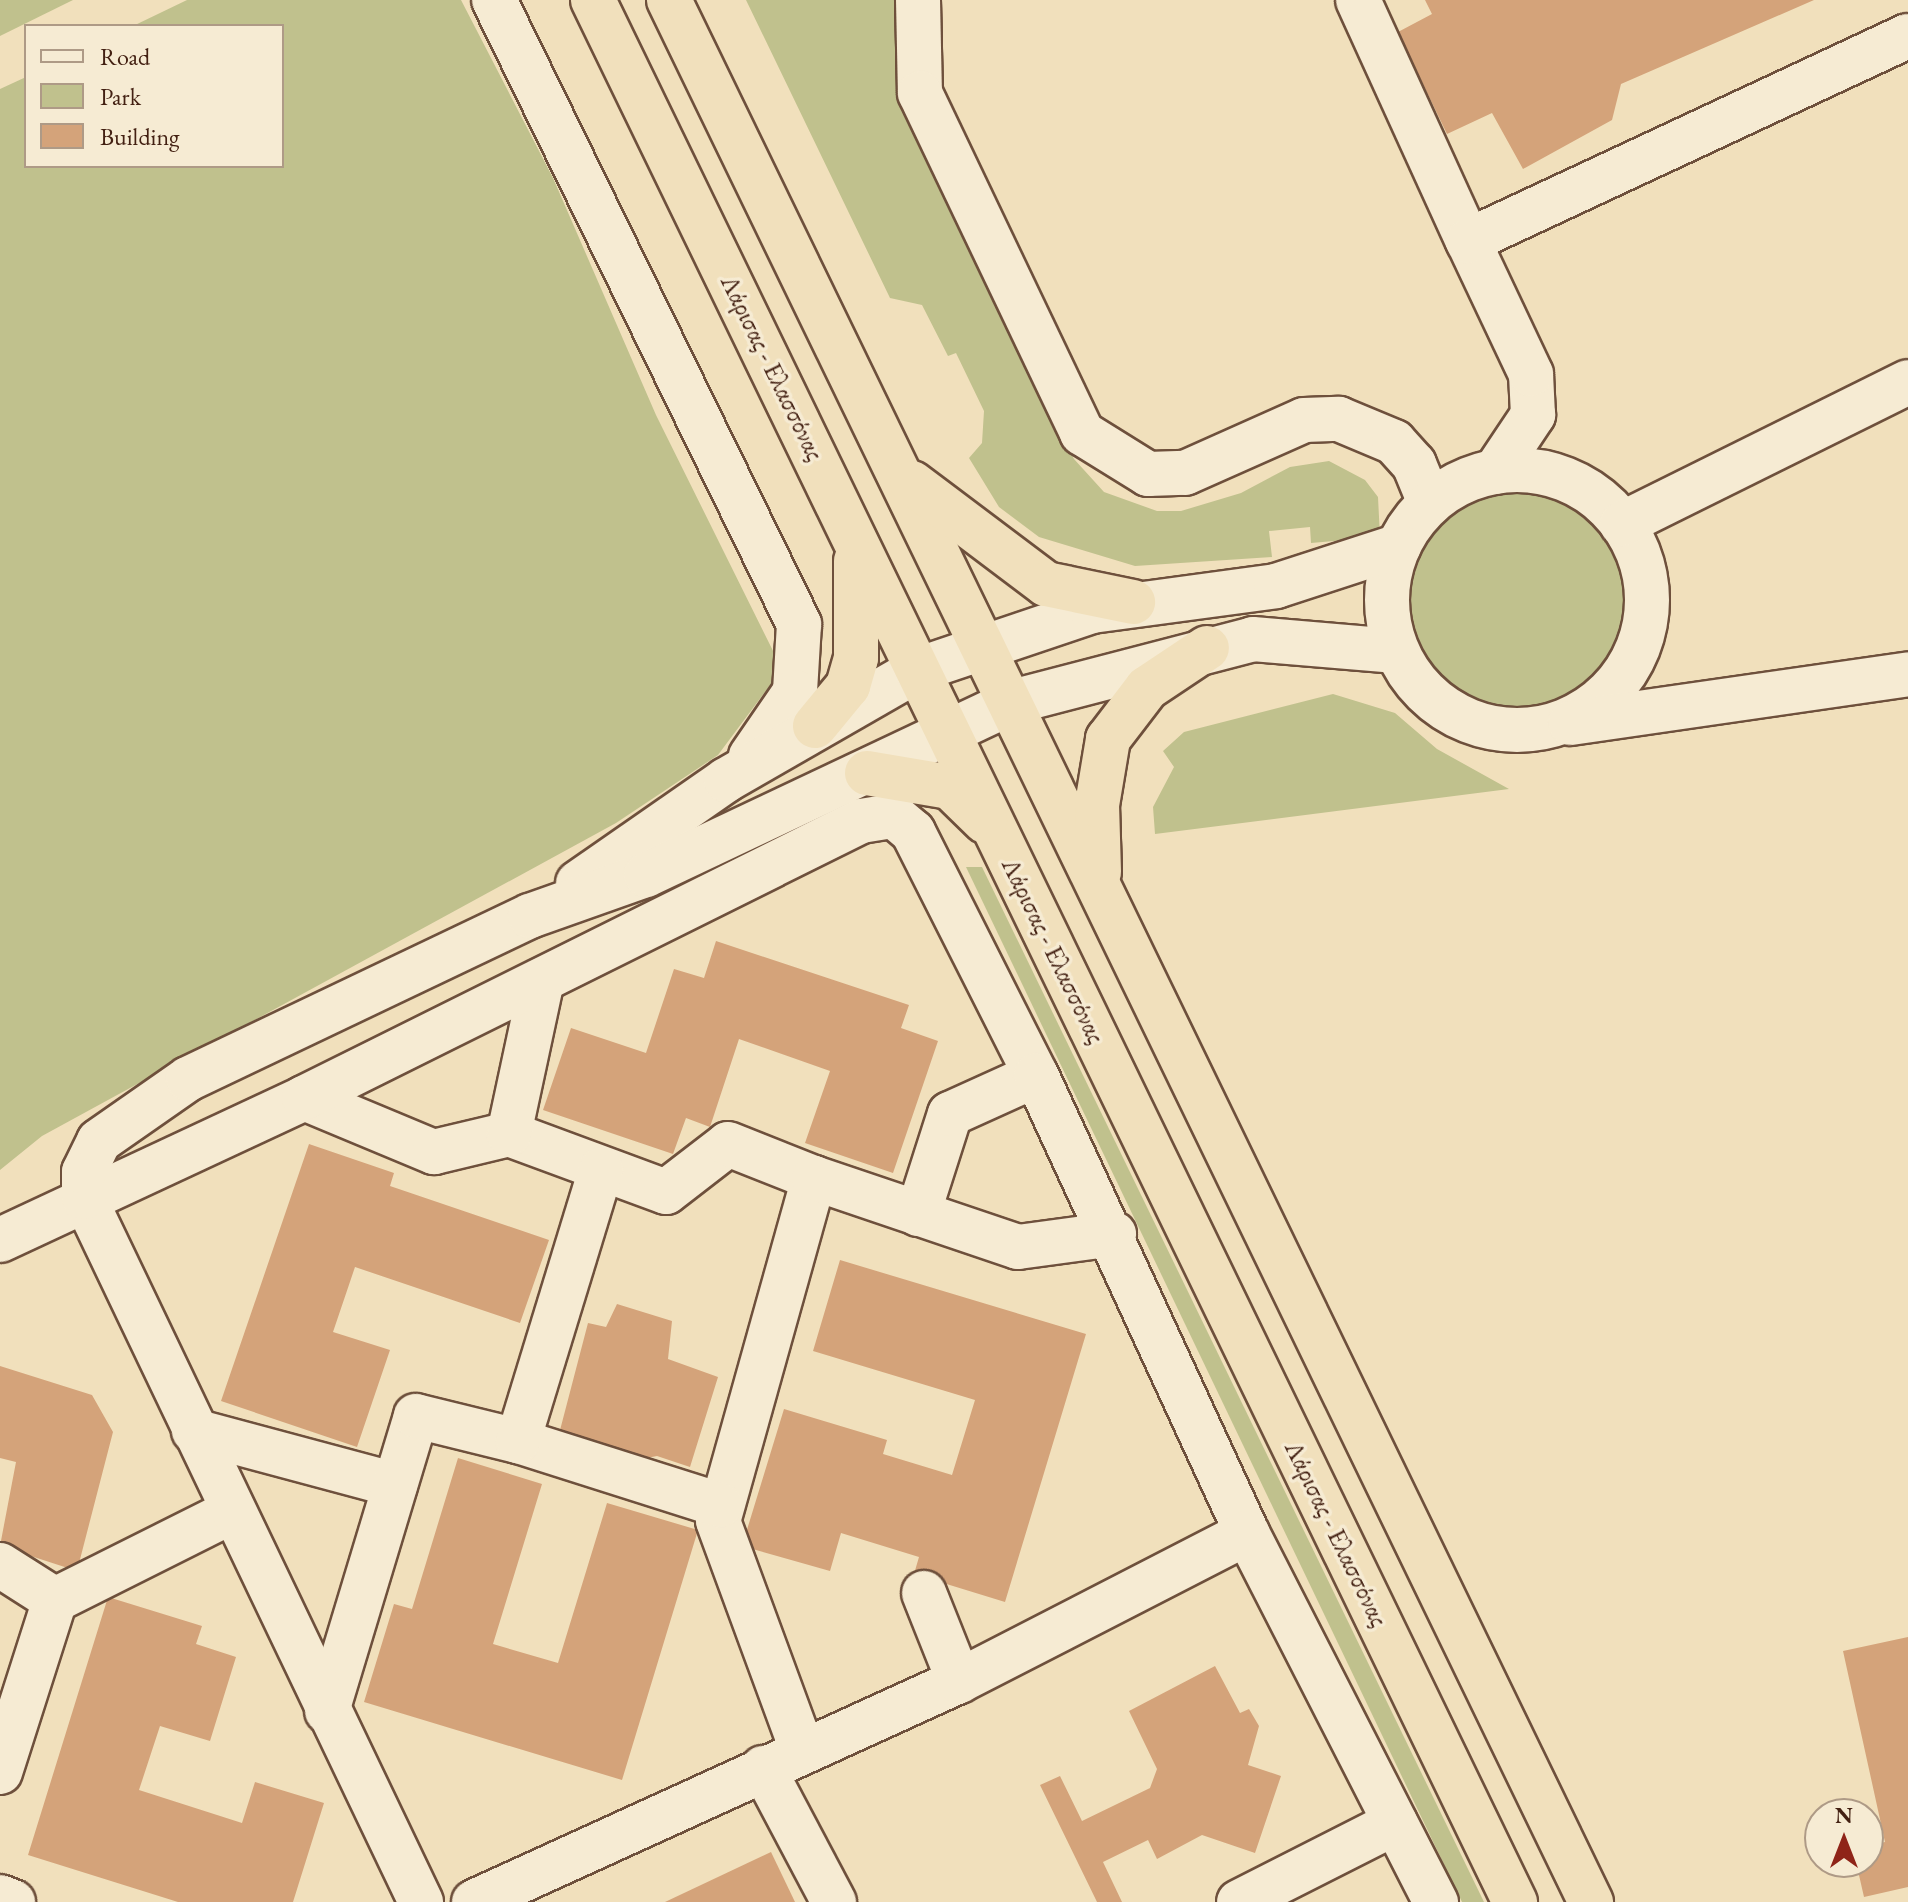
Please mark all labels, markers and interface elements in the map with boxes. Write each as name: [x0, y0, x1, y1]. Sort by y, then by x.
legend: [24, 24, 284, 168]
text: Road: [100, 41, 150, 72]
text: Park: [100, 81, 141, 112]
text: Building: [100, 121, 180, 152]
street label: Λάρισας - Ελασσόνας: [714, 270, 830, 466]
street label: Λάρισας - Ελασσόνας: [995, 853, 1111, 1049]
street label: Λάρισας - Ελασσόνας: [1278, 1436, 1394, 1632]
north arrow: [1804, 1798, 1884, 1878]
text: N: [1835, 1801, 1853, 1830]

